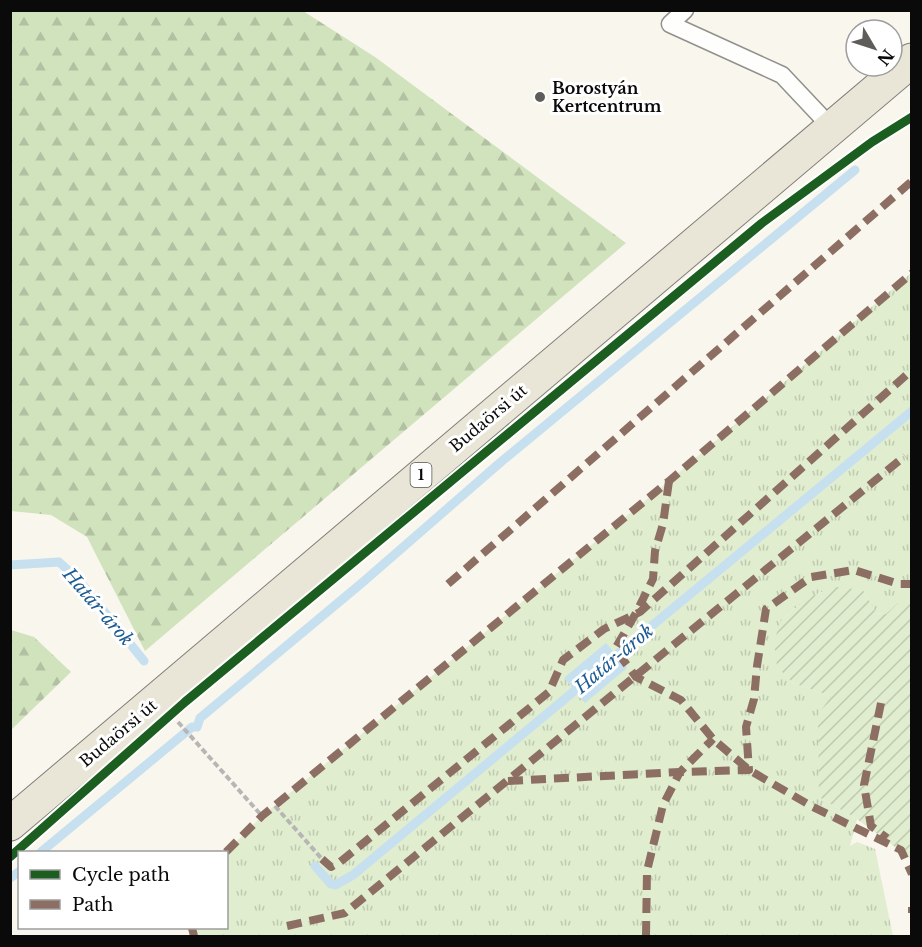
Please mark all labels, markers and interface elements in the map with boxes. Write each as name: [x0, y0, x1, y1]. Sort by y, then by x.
north arrow: [844, 18, 904, 78]
text: N: [873, 45, 898, 70]
place label: Borostyán Kertcentrum: [552, 78, 662, 116]
marker: Borostyán Kertcentrum: [533, 90, 547, 104]
street label: Budaörsi út: [445, 380, 531, 456]
road number: 1: [410, 463, 432, 487]
water label: Határ-árok: [58, 563, 138, 650]
water label: Határ-árok: [569, 620, 658, 699]
street label: Budaörsi út: [75, 695, 161, 771]
legend: [18, 851, 228, 929]
text: Cycle path: [72, 864, 170, 886]
text: Path: [72, 894, 113, 916]

